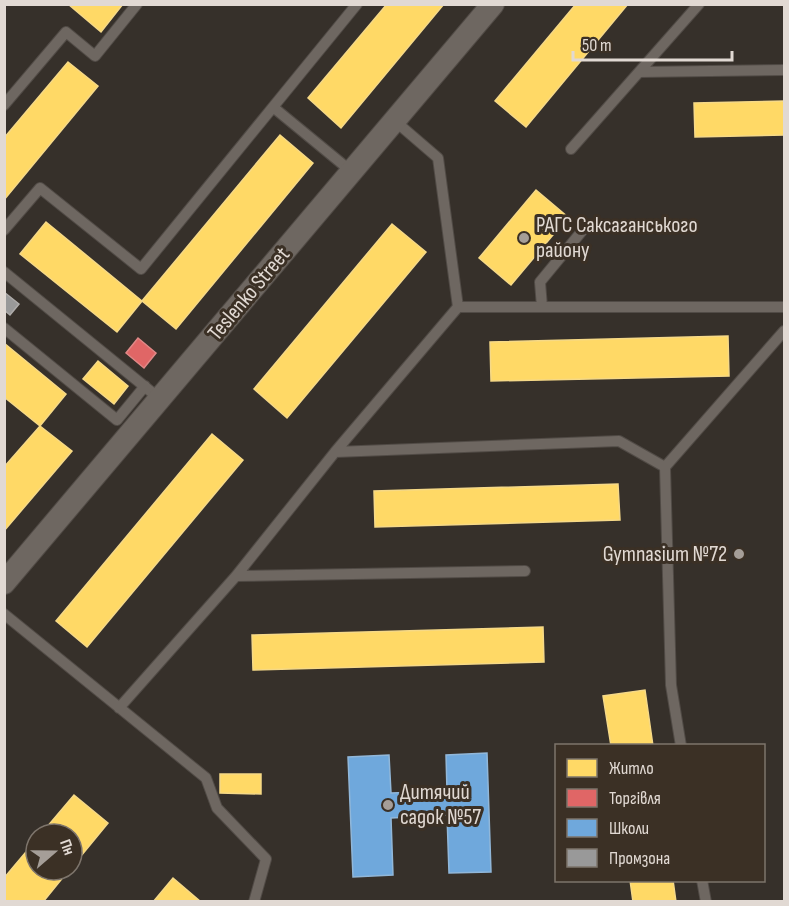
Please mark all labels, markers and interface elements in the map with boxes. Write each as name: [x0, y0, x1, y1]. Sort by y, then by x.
scale bar: [573, 24, 732, 62]
text: 50 m: [582, 35, 612, 56]
place label: РАГС Саксаганського району: [536, 212, 698, 264]
marker: РАГС Саксаганського району: [517, 231, 531, 245]
street label: Teslenko Street: [202, 242, 296, 346]
place label: Gymnasium №72: [603, 541, 727, 568]
marker: Gymnasium №72: [732, 547, 746, 561]
legend: [555, 744, 765, 882]
text: Житло: [609, 758, 654, 779]
place label: Дитячий садок №57: [400, 779, 481, 831]
text: Торгівля: [609, 788, 661, 809]
marker: Дитячий садок №57: [381, 798, 395, 812]
text: Школи: [609, 818, 649, 839]
north arrow: [24, 822, 84, 882]
text: Пн: [55, 837, 78, 858]
text: Промзона: [609, 848, 670, 869]

